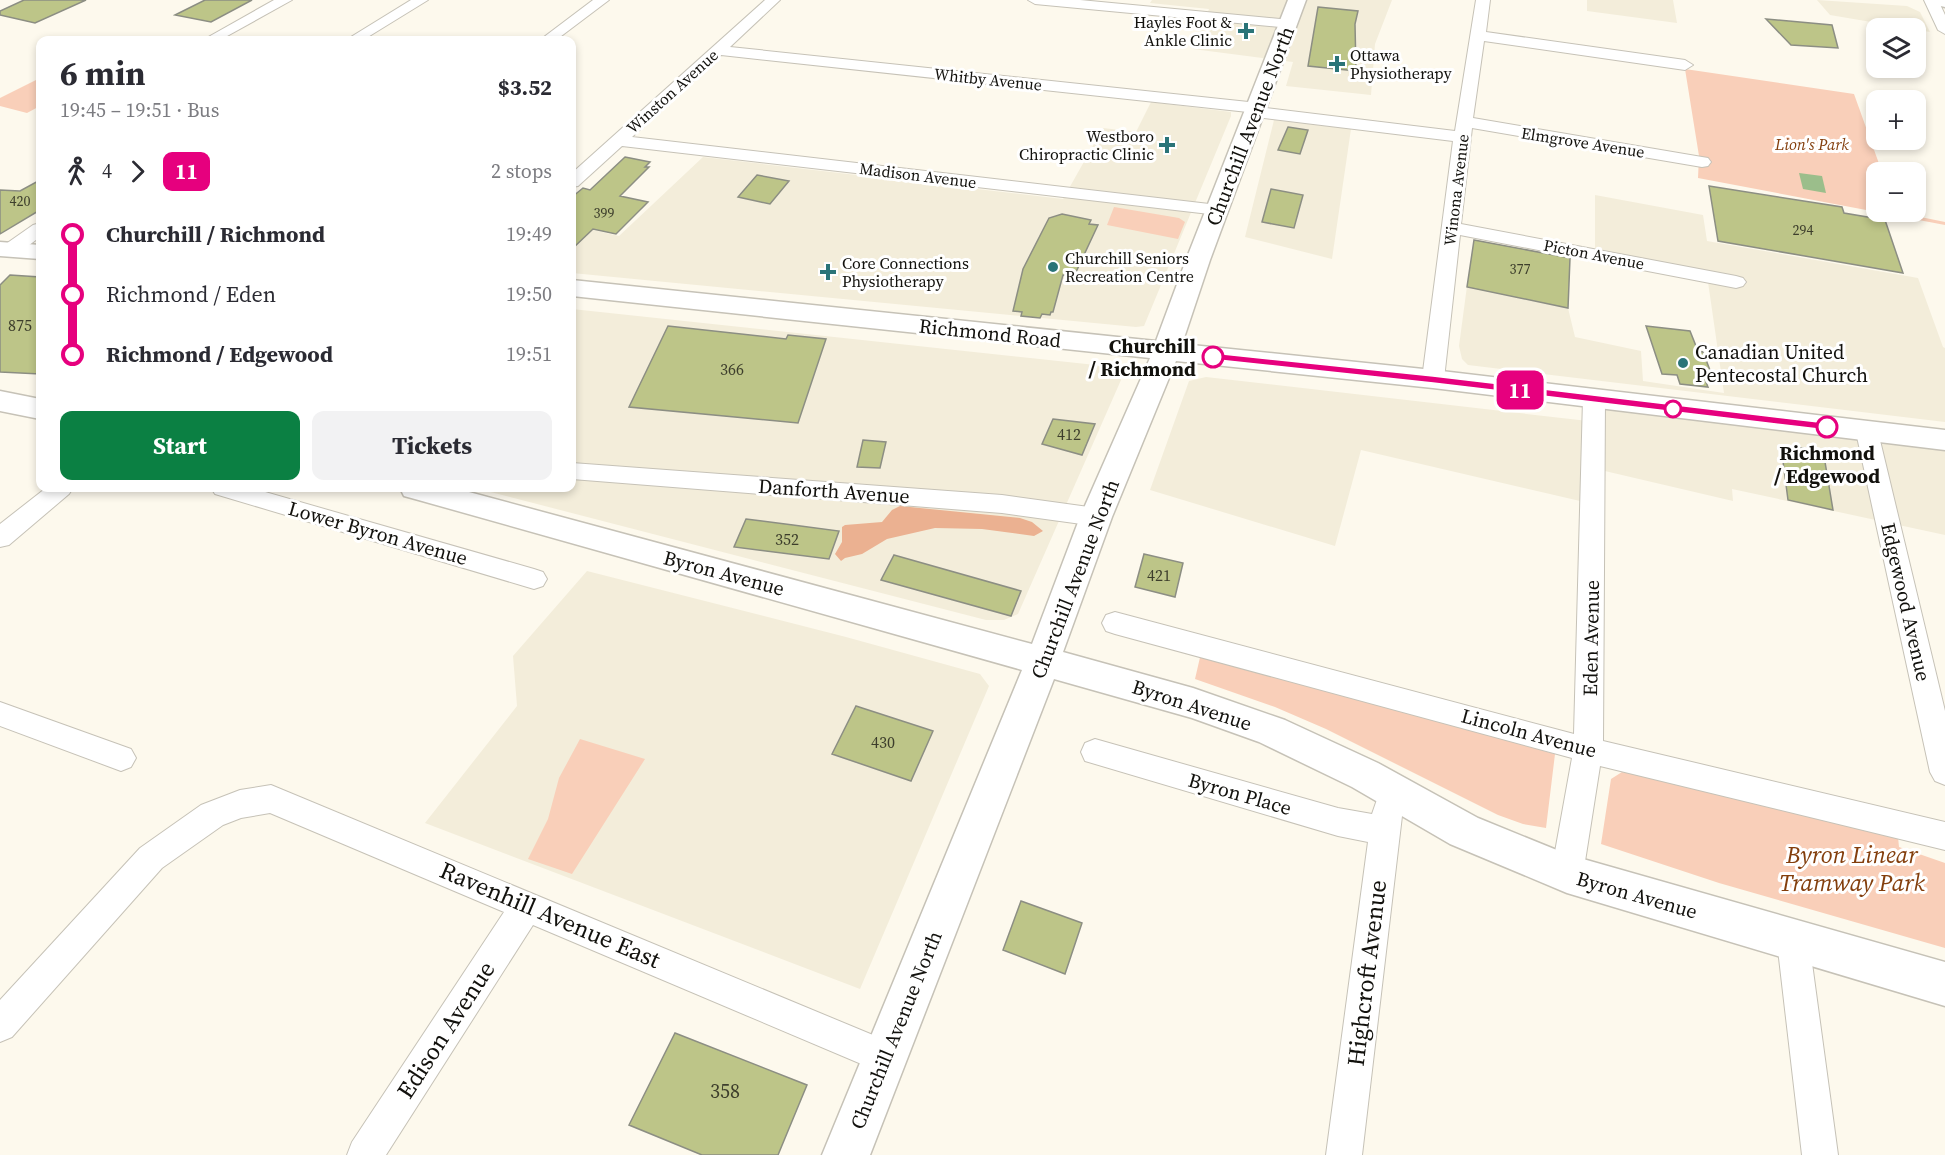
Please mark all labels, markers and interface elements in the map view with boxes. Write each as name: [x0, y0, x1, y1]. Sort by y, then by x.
place label: Hayles Foot & Ankle Clinic: [1134, 11, 1232, 51]
map controls: [1866, 18, 1926, 222]
button: layers: [1866, 18, 1926, 78]
street label: Churchill Avenue North: [1199, 22, 1301, 230]
marker: Hayles Foot & Ankle Clinic: [1237, 22, 1255, 40]
street label: Winston Avenue: [621, 44, 723, 138]
place label: Ottawa Physiotherapy: [1350, 44, 1452, 84]
text: 6 min: [60, 51, 146, 96]
marker: Ottawa Physiotherapy: [1328, 55, 1346, 73]
street label: Whitby Avenue: [933, 62, 1043, 96]
text: $3.52: [498, 72, 552, 102]
button: +: [1866, 90, 1926, 150]
text: 19:45 – 19:51 · Bus: [60, 96, 219, 124]
street label: Elmgrove Avenue: [1520, 121, 1646, 163]
place label: Westboro Chiropractic Clinic: [1019, 125, 1154, 165]
street label: Winona Avenue: [1438, 133, 1474, 247]
park label: Lion's Park: [1774, 133, 1849, 155]
marker: Westboro Chiropractic Clinic: [1158, 136, 1176, 154]
icon: walk: [60, 155, 93, 188]
icon: forward: [121, 155, 154, 188]
text: 4: [102, 157, 112, 185]
text: 11: [175, 157, 198, 186]
text: 2 stops: [491, 157, 552, 185]
street label: Madison Avenue: [858, 157, 978, 193]
button: −: [1866, 162, 1926, 222]
house number: 420: [10, 191, 31, 211]
house number: 399: [594, 203, 615, 223]
text: Churchill / Richmond: [106, 219, 325, 249]
text: 19:49: [506, 220, 552, 248]
house number: 294: [1793, 220, 1814, 240]
street label: Picton Avenue: [1542, 233, 1646, 275]
place label: Churchill Seniors Recreation Centre: [1065, 247, 1194, 287]
place label: Core Connections Physiotherapy: [842, 252, 969, 292]
house number: 377: [1510, 259, 1531, 279]
marker: Churchill Seniors Recreation Centre: [1046, 260, 1060, 274]
marker: Core Connections Physiotherapy: [819, 263, 837, 281]
text: Richmond / Eden: [106, 279, 276, 309]
text: 19:50: [506, 280, 552, 308]
street label: Richmond Road: [917, 312, 1063, 354]
house number: 875: [8, 314, 32, 336]
place label: Churchill / Richmond: [1088, 332, 1196, 383]
place label: Canadian United Pentecostal Church: [1695, 338, 1868, 389]
text: Richmond / Edgewood: [106, 339, 333, 369]
text: 19:51: [506, 340, 552, 368]
marker: Churchill / Richmond: [1202, 346, 1224, 368]
marker: Canadian United Pentecostal Church: [1676, 356, 1690, 370]
house number: 366: [720, 358, 744, 380]
line badge: 11: [1493, 370, 1547, 410]
text: 11: [1509, 376, 1531, 405]
unlabelled marker: [1664, 400, 1682, 418]
button: Start: [60, 411, 300, 480]
button: Tickets: [312, 411, 552, 480]
marker: Richmond / Edgewood: [1816, 416, 1838, 438]
house number: 412: [1057, 423, 1081, 445]
place label: Richmond / Edgewood: [1774, 439, 1880, 490]
street label: Danforth Avenue: [757, 472, 911, 510]
street label: Churchill Avenue North: [1024, 475, 1126, 683]
street label: Lower Byron Avenue: [285, 494, 471, 572]
street label: Edgewood Avenue: [1874, 520, 1938, 684]
house number: 352: [775, 528, 799, 550]
street label: Byron Avenue: [660, 543, 788, 603]
house number: 421: [1147, 564, 1171, 586]
street label: Eden Avenue: [1576, 580, 1606, 696]
street label: Byron Avenue: [1129, 672, 1255, 738]
street label: Lincoln Avenue: [1458, 701, 1600, 765]
house number: 430: [871, 731, 895, 753]
street label: Byron Place: [1185, 766, 1295, 822]
park label: Byron Linear Tramway Park: [1779, 838, 1925, 899]
street label: Ravenhill Avenue East: [435, 853, 666, 976]
street label: Byron Avenue: [1573, 864, 1701, 926]
street label: Highcroft Avenue: [1339, 878, 1394, 1068]
street label: Churchill Avenue North: [843, 927, 949, 1133]
street label: Edison Avenue: [389, 955, 502, 1105]
house number: 358: [710, 1077, 740, 1105]

